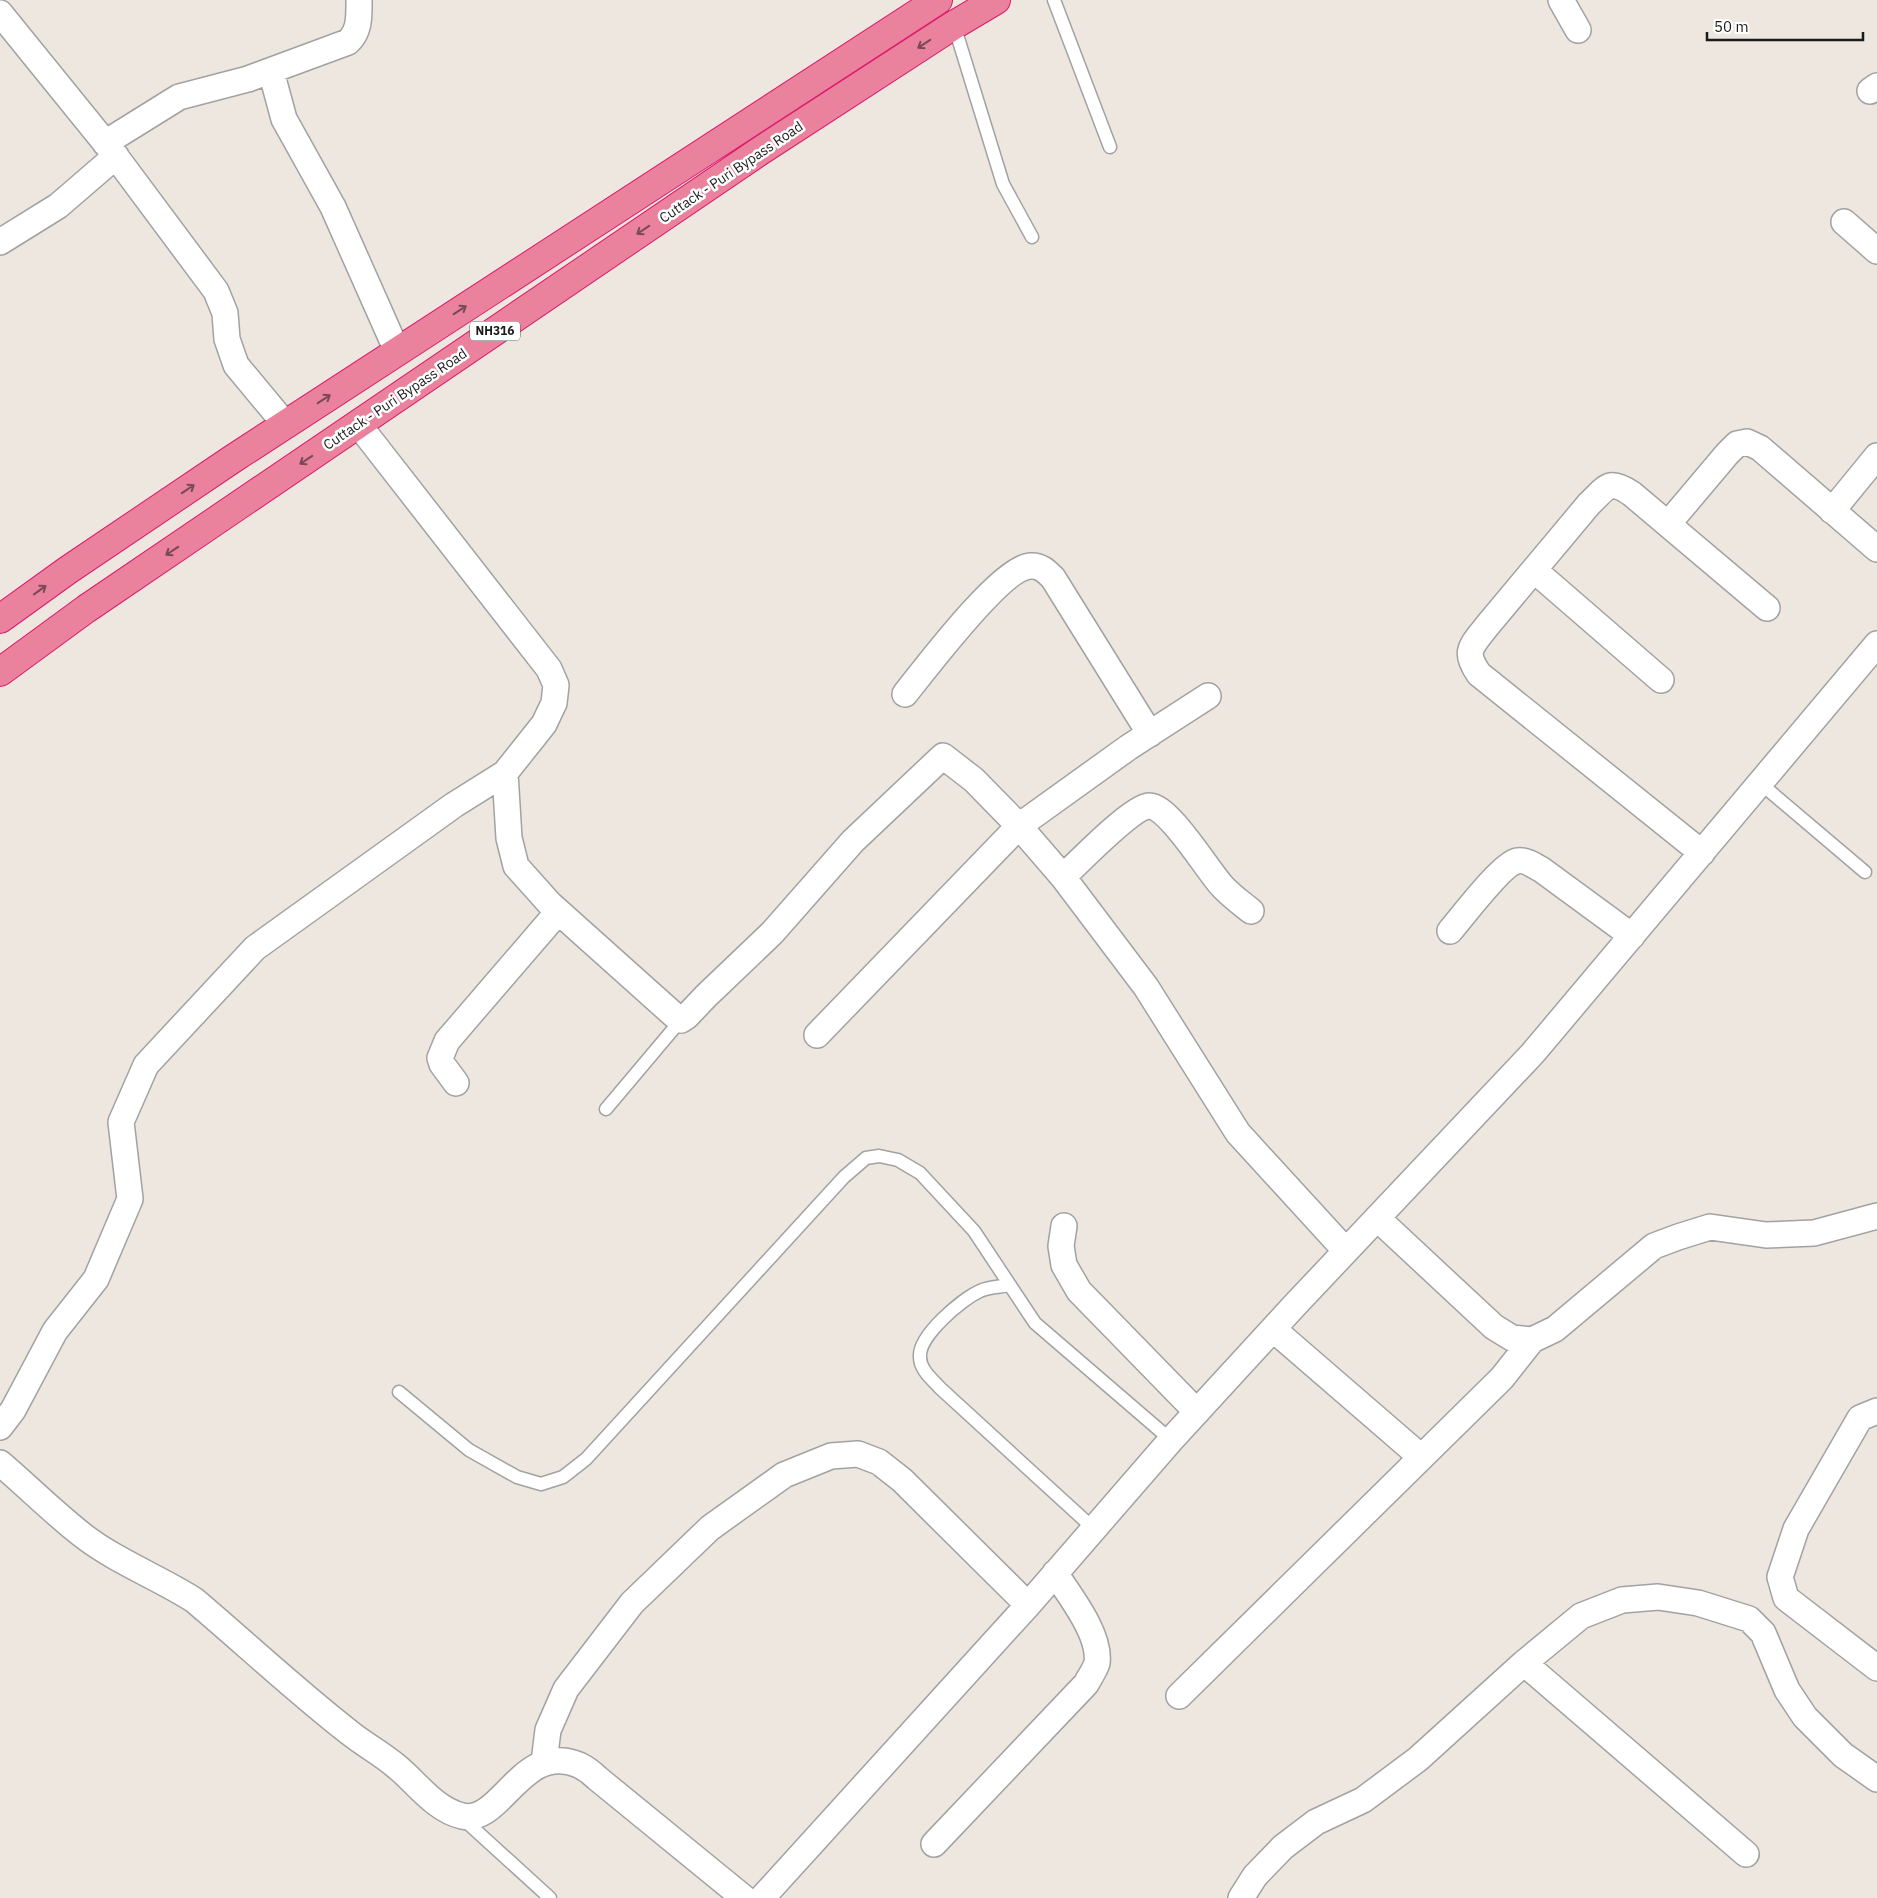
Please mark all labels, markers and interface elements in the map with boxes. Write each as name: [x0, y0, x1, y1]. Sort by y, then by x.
scale bar: [1707, 10, 1863, 42]
text: 50 m: [1714, 17, 1749, 36]
one-way arrow: [918, 39, 932, 49]
street label: Cuttack - Puri Bypass Road: [656, 117, 806, 227]
one-way arrow: [636, 225, 650, 236]
one-way arrow: [452, 305, 466, 315]
road number: NH316: [470, 322, 520, 341]
street label: Cuttack - Puri Bypass Road: [320, 344, 470, 454]
one-way arrow: [316, 394, 330, 404]
one-way arrow: [299, 455, 313, 465]
one-way arrow: [181, 484, 195, 494]
one-way arrow: [165, 546, 179, 556]
one-way arrow: [32, 585, 46, 595]

